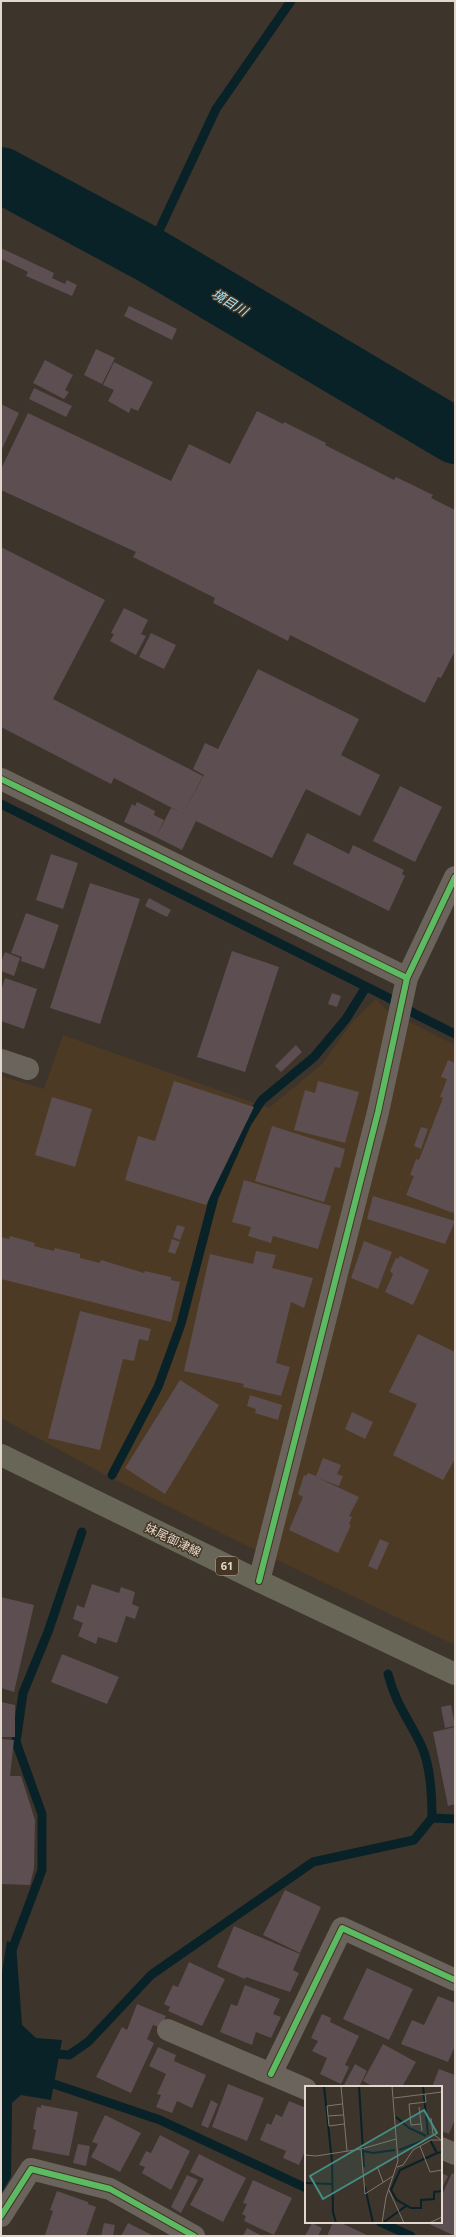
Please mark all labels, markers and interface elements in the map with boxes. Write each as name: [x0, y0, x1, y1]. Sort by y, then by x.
water label: 境目川: [209, 284, 253, 321]
street label: 妹尾御津線: [143, 1519, 204, 1560]
road number: 61: [216, 1557, 238, 1575]
inset map: [305, 2086, 442, 2223]

